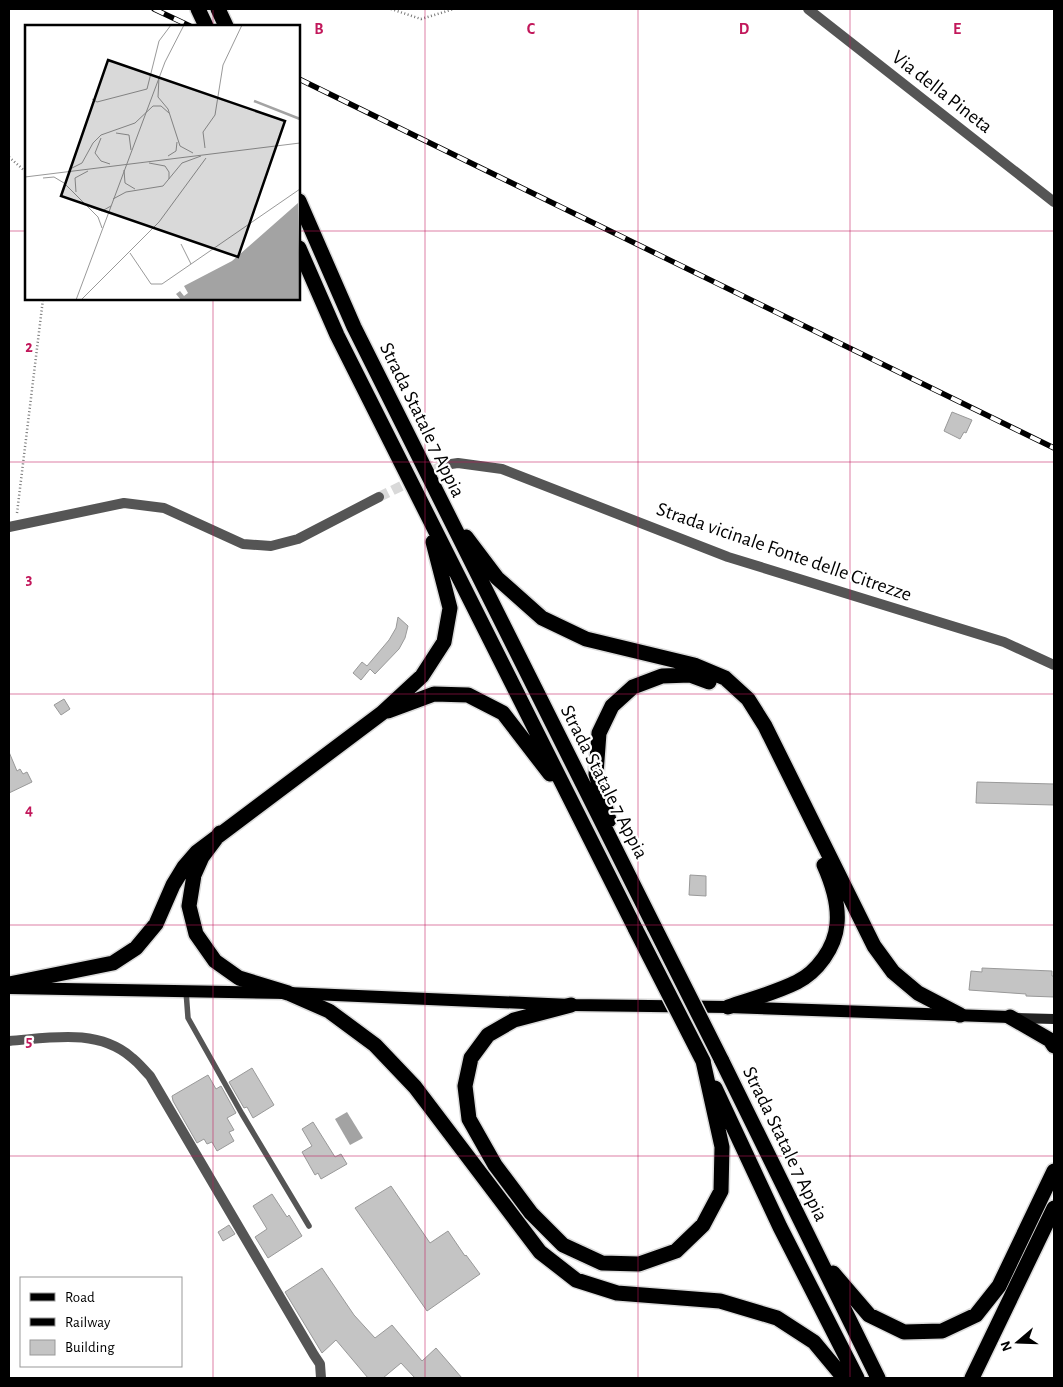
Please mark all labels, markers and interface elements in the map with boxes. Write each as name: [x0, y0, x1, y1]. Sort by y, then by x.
text: B: [314, 21, 324, 37]
text: C: [527, 21, 536, 37]
text: D: [739, 21, 750, 37]
text: E: [953, 21, 961, 37]
inset map: [25, 25, 300, 300]
street label: Via della Pineta: [888, 47, 996, 137]
text: 2: [25, 339, 33, 355]
street label: Strada Statale 7 Appia: [376, 339, 468, 501]
street label: Strada vicinale Fonte delle Citrezze: [654, 499, 914, 605]
text: 3: [26, 571, 33, 587]
street label: Strada Statale 7 Appia: [557, 702, 651, 862]
text: 4: [25, 802, 33, 818]
text: 5: [26, 1033, 33, 1049]
street label: Strada Statale 7 Appia: [739, 1063, 831, 1225]
legend: [20, 1277, 182, 1367]
text: Road: [65, 1290, 95, 1305]
text: Railway: [65, 1315, 111, 1330]
north arrow: [993, 1317, 1043, 1367]
text: N: [998, 1339, 1015, 1353]
text: Building: [65, 1340, 115, 1355]

